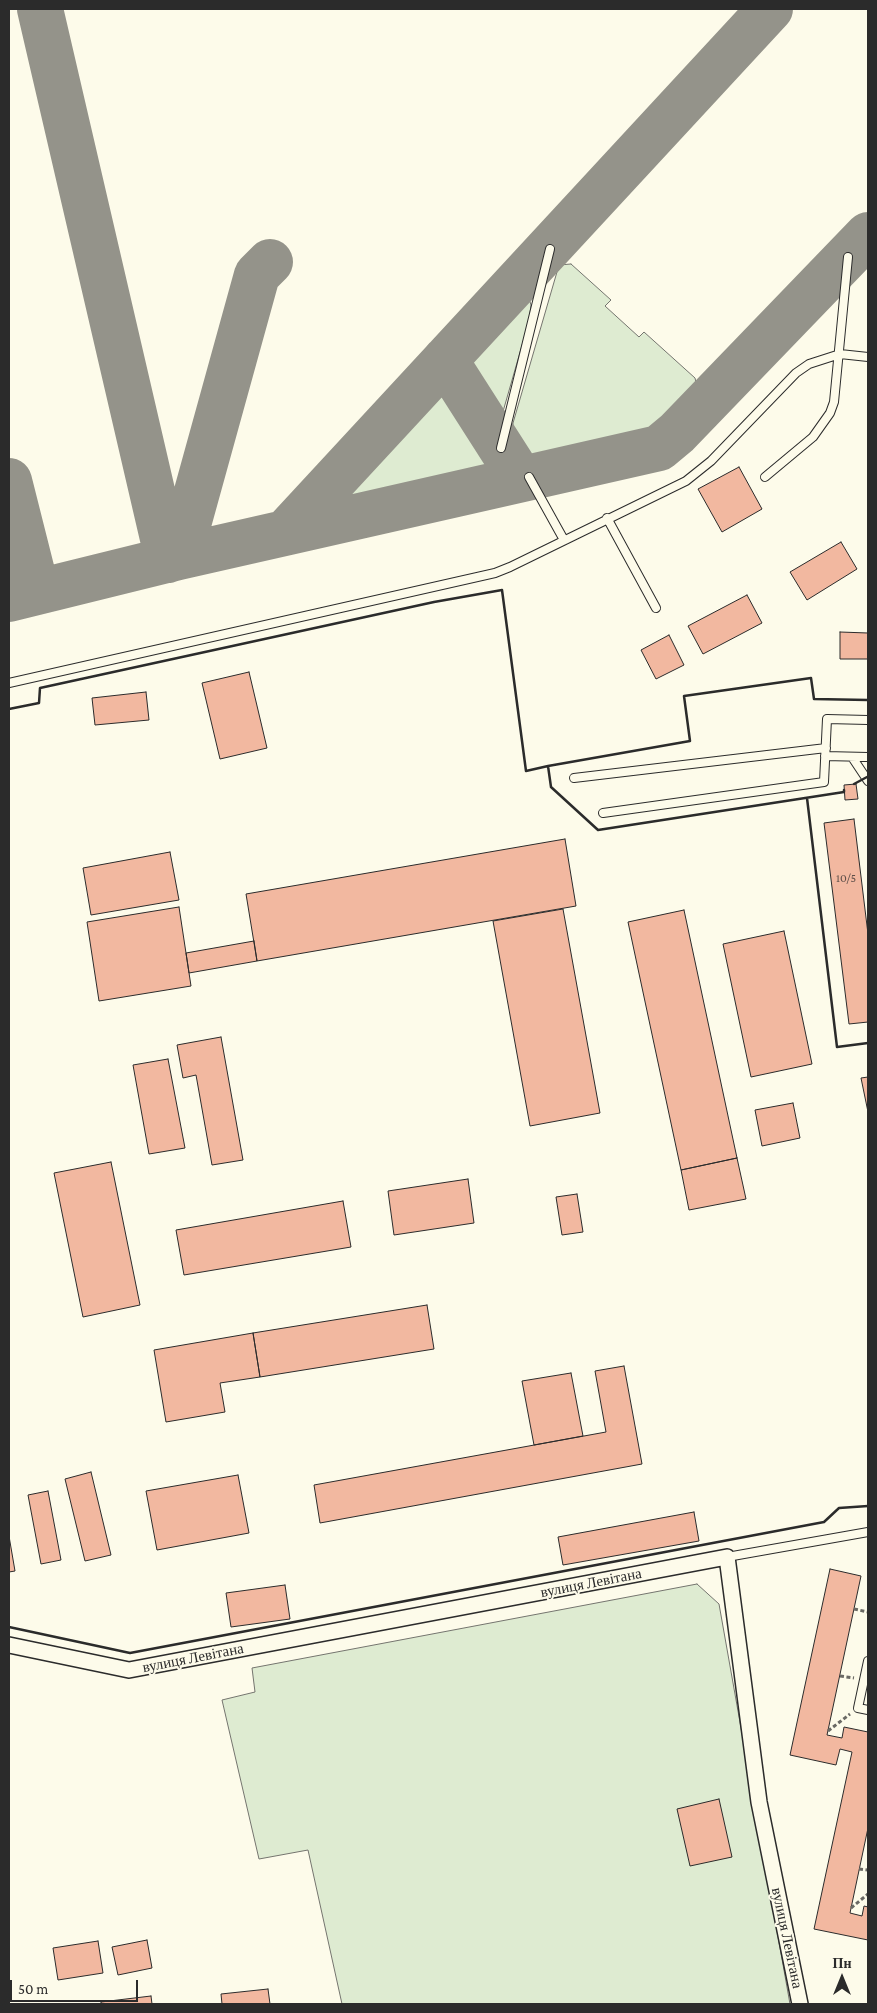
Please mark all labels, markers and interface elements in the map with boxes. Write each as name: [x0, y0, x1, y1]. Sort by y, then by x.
house number: 10/5: [836, 871, 856, 885]
street label: вулиця Левітана: [539, 1564, 643, 1602]
street label: вулиця Левітана: [141, 1639, 245, 1677]
street label: вулиця Левітана: [768, 1886, 806, 1990]
north arrow: [817, 1953, 867, 2003]
text: Пн: [833, 1955, 851, 1971]
scale bar: [12, 1970, 140, 2002]
text: 50 m: [18, 1981, 48, 1997]

